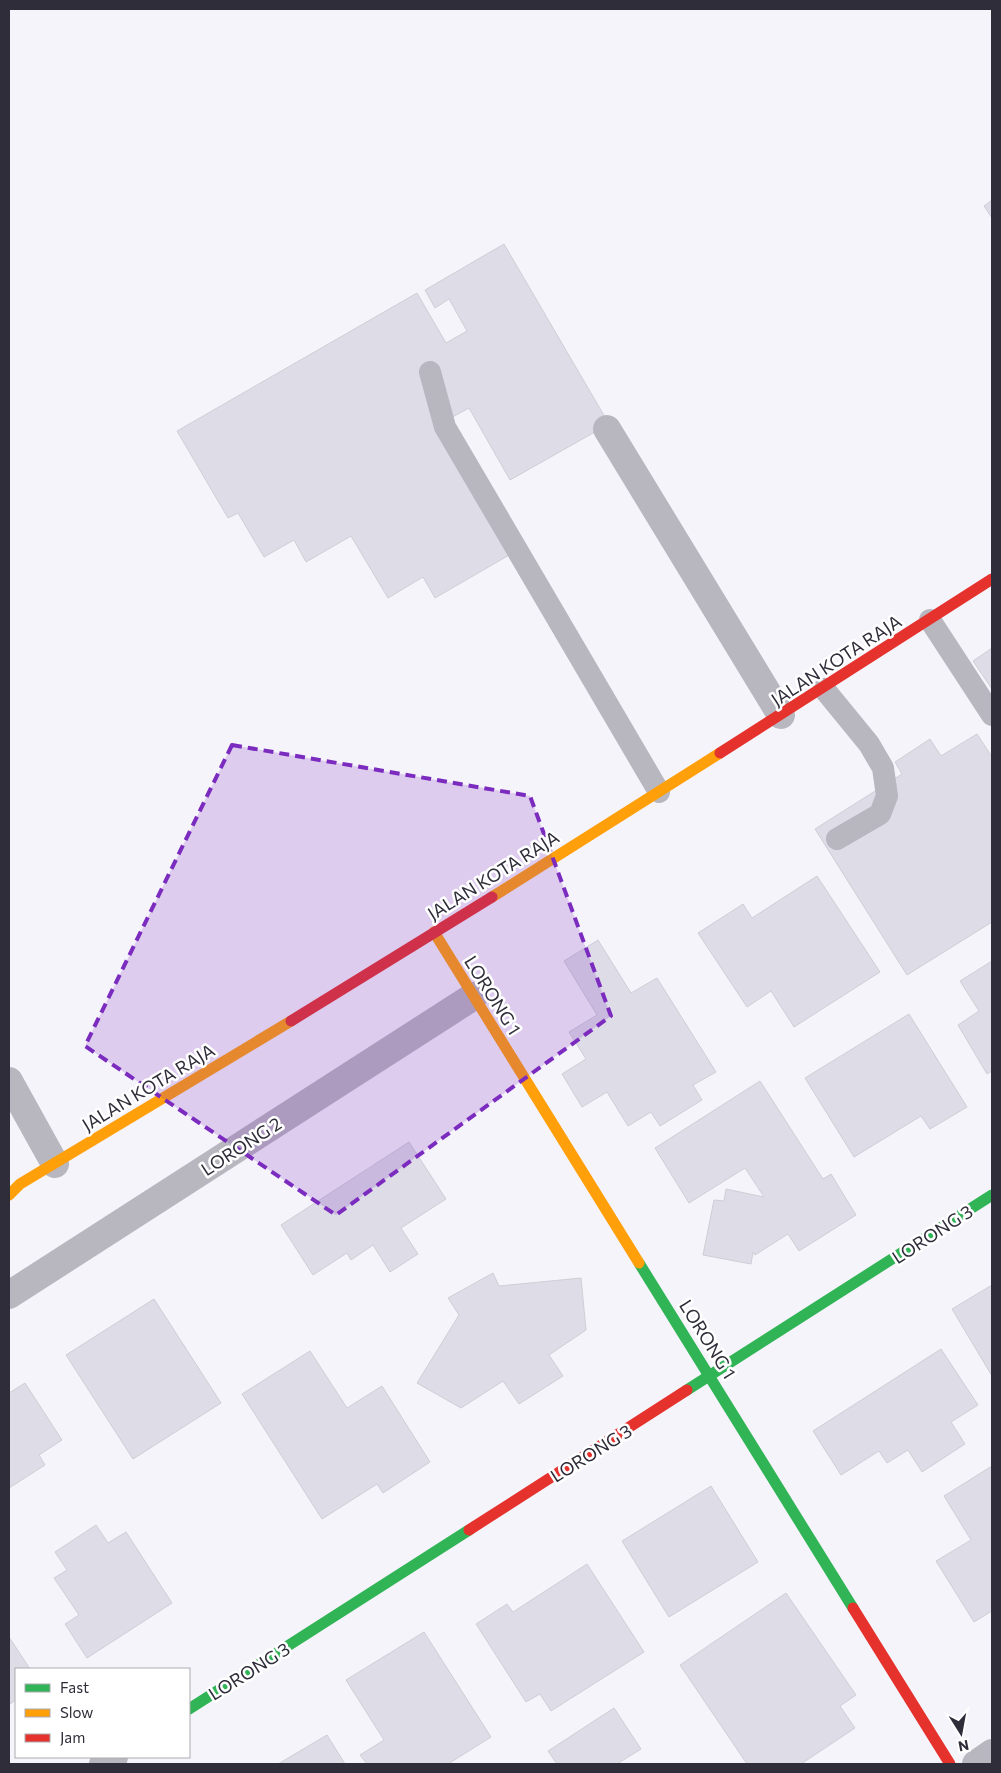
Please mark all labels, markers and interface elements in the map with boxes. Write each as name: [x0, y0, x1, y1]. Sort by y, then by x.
street label: JALAN KOTA RAJA: [767, 610, 905, 710]
street label: JALAN KOTA RAJA: [423, 826, 563, 924]
street label: LORONG 1: [460, 951, 526, 1039]
street label: JALAN KOTA RAJA: [78, 1039, 218, 1135]
street label: LORONG 2: [197, 1112, 285, 1180]
street label: LORONG 3: [888, 1200, 976, 1268]
street label: LORONG 1: [675, 1295, 741, 1383]
street label: LORONG 3: [546, 1419, 636, 1487]
street label: LORONG 3: [204, 1637, 294, 1705]
legend: [15, 1668, 190, 1758]
text: Fast: [60, 1678, 89, 1696]
text: Slow: [60, 1703, 93, 1721]
north arrow: [936, 1708, 986, 1758]
text: Jam: [60, 1728, 85, 1746]
text: N: [957, 1737, 970, 1756]

